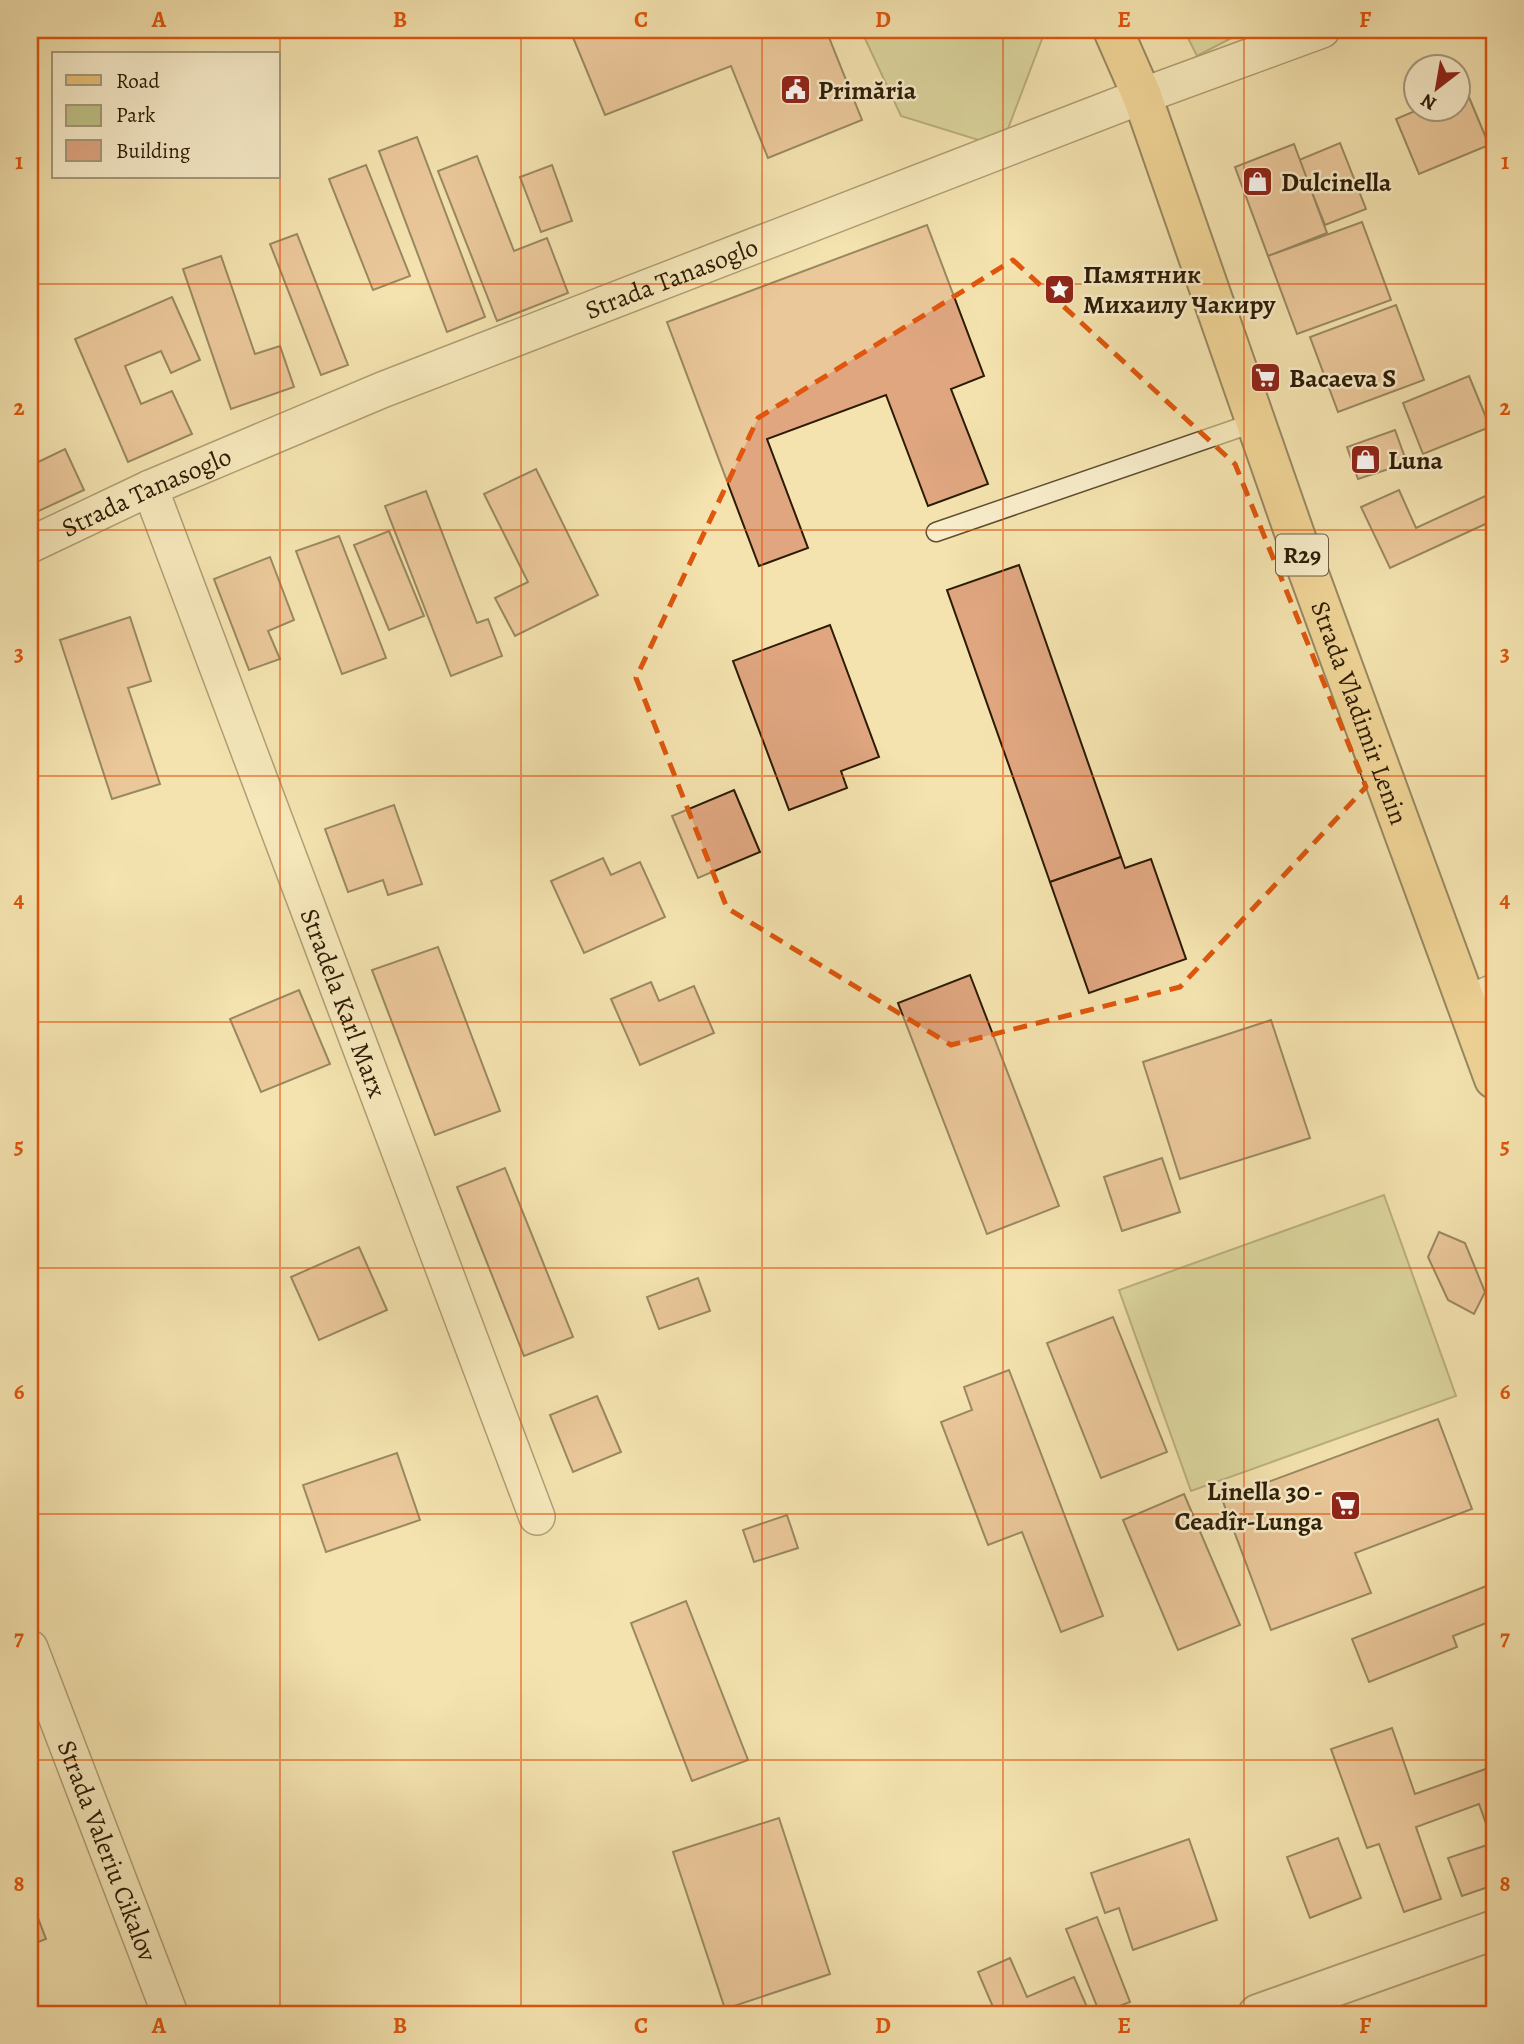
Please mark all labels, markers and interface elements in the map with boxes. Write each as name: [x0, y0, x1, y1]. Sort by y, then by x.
text: A: [151, 4, 167, 35]
text: B: [393, 4, 407, 35]
text: C: [634, 4, 648, 35]
text: D: [875, 4, 891, 35]
text: E: [1117, 4, 1131, 35]
text: F: [1359, 4, 1372, 35]
legend: [52, 52, 280, 178]
north arrow: [1402, 52, 1472, 122]
text: Road: [116, 67, 160, 95]
public building icon: Primăria: [778, 73, 812, 107]
place label: Primăria: [818, 73, 917, 108]
text: N: [1416, 87, 1441, 116]
text: Park: [116, 101, 156, 129]
text: Building: [116, 137, 191, 165]
text: 1: [15, 146, 23, 177]
text: 1: [1501, 146, 1509, 177]
shop icon: Dulcinella: [1241, 165, 1275, 199]
place label: Dulcinella: [1281, 165, 1392, 200]
street label: Strada Tanasoglo: [580, 229, 763, 327]
place label: Памятник Михаилу Чакиру: [1083, 257, 1276, 322]
place icon: Памятник Михаилу Чакиру: [1043, 272, 1077, 306]
supermarket icon: Bacaeva S: [1249, 361, 1283, 395]
place label: Bacaeva S: [1289, 361, 1396, 396]
text: 2: [13, 392, 25, 423]
text: 2: [1499, 392, 1511, 423]
street label: Strada Tanasoglo: [56, 438, 236, 545]
shop icon: Luna: [1348, 443, 1382, 477]
place label: Luna: [1388, 443, 1444, 478]
road number: R29: [1276, 534, 1328, 576]
street label: Strada Vladimir Lenin: [1303, 596, 1417, 829]
text: 3: [14, 638, 24, 669]
text: 3: [1500, 638, 1510, 669]
text: 4: [14, 884, 25, 915]
text: 4: [1500, 884, 1511, 915]
street label: Stradela Karl Marx: [292, 903, 395, 1103]
text: 5: [14, 1130, 24, 1161]
text: 5: [1500, 1130, 1510, 1161]
text: 6: [14, 1376, 25, 1407]
text: 6: [1500, 1376, 1511, 1407]
place label: Linella 30 - Ceadîr-Lunga: [1175, 1474, 1323, 1539]
supermarket icon: Linella 30 - Ceadîr-Lunga: [1329, 1489, 1363, 1523]
text: 7: [14, 1622, 24, 1653]
text: 7: [1500, 1622, 1510, 1653]
street label: Strada Valeriu Cikalov: [49, 1735, 166, 1967]
text: 8: [13, 1868, 25, 1899]
text: 8: [1499, 1868, 1511, 1899]
text: A: [151, 2010, 167, 2041]
text: B: [393, 2010, 407, 2041]
text: C: [634, 2010, 648, 2041]
text: D: [875, 2010, 891, 2041]
text: E: [1117, 2010, 1131, 2041]
text: F: [1359, 2010, 1372, 2041]

